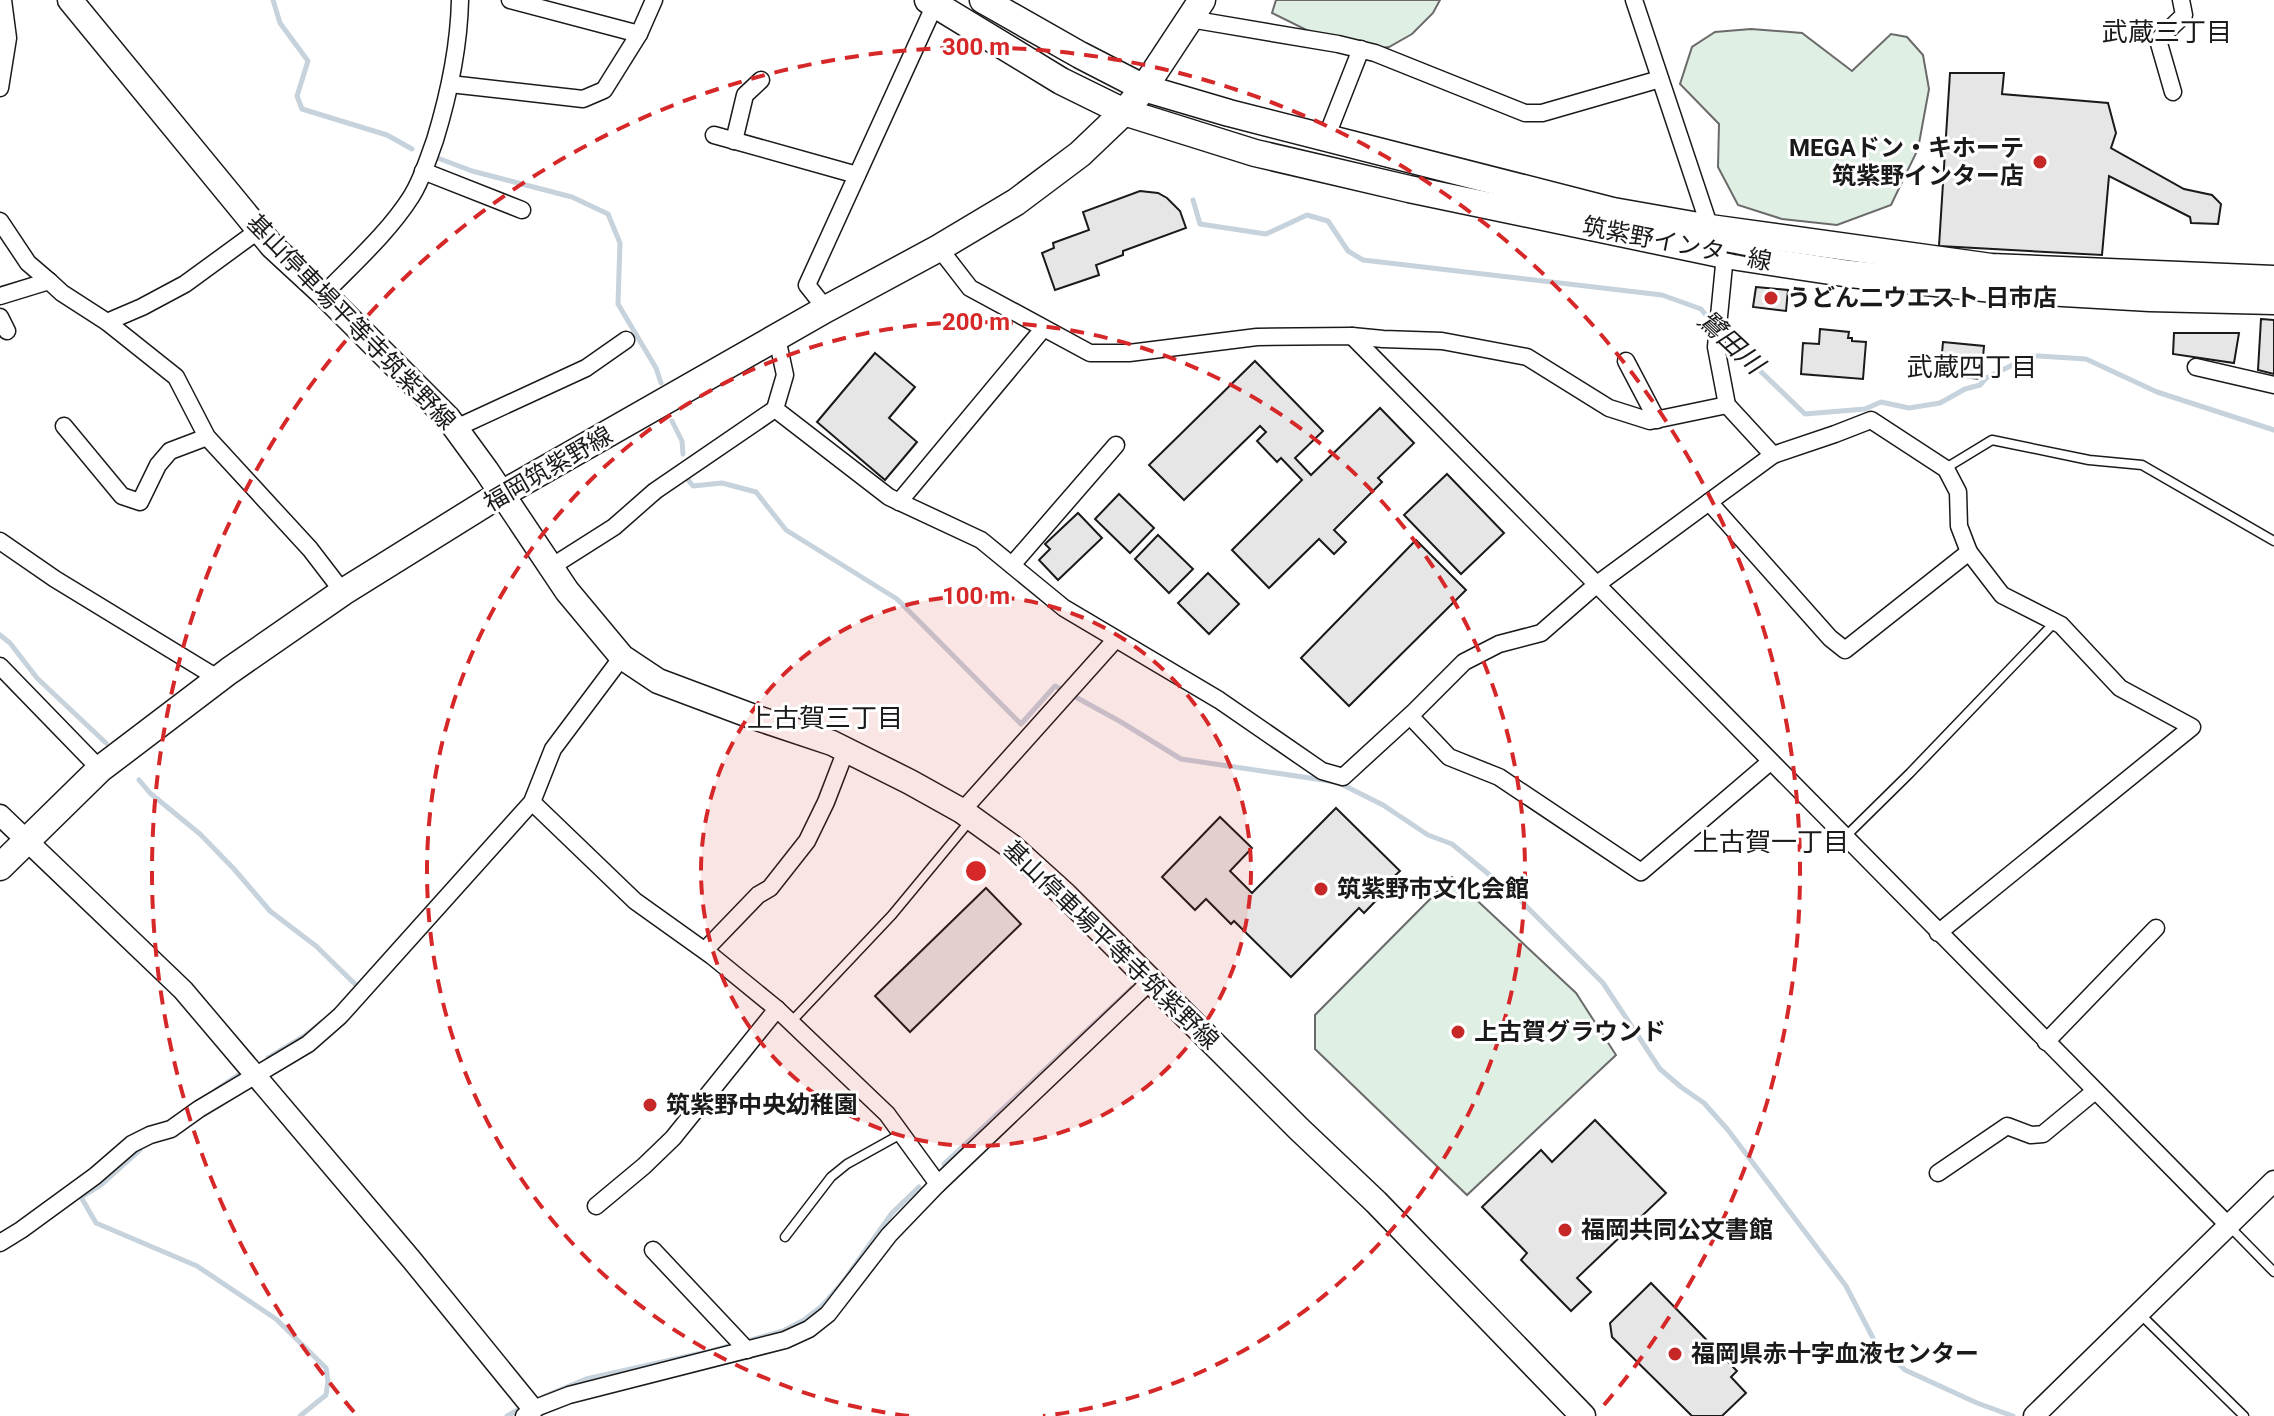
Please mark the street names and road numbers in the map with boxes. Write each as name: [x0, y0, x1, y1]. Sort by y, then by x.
street label: 基山停車場平等寺筑紫野線: [241, 209, 461, 435]
street label: 筑紫野インター線: [1580, 212, 1774, 276]
street label: 福岡筑紫野線: [479, 421, 617, 517]
street label: 基山停車場平等寺筑紫野線: [998, 835, 1224, 1055]

